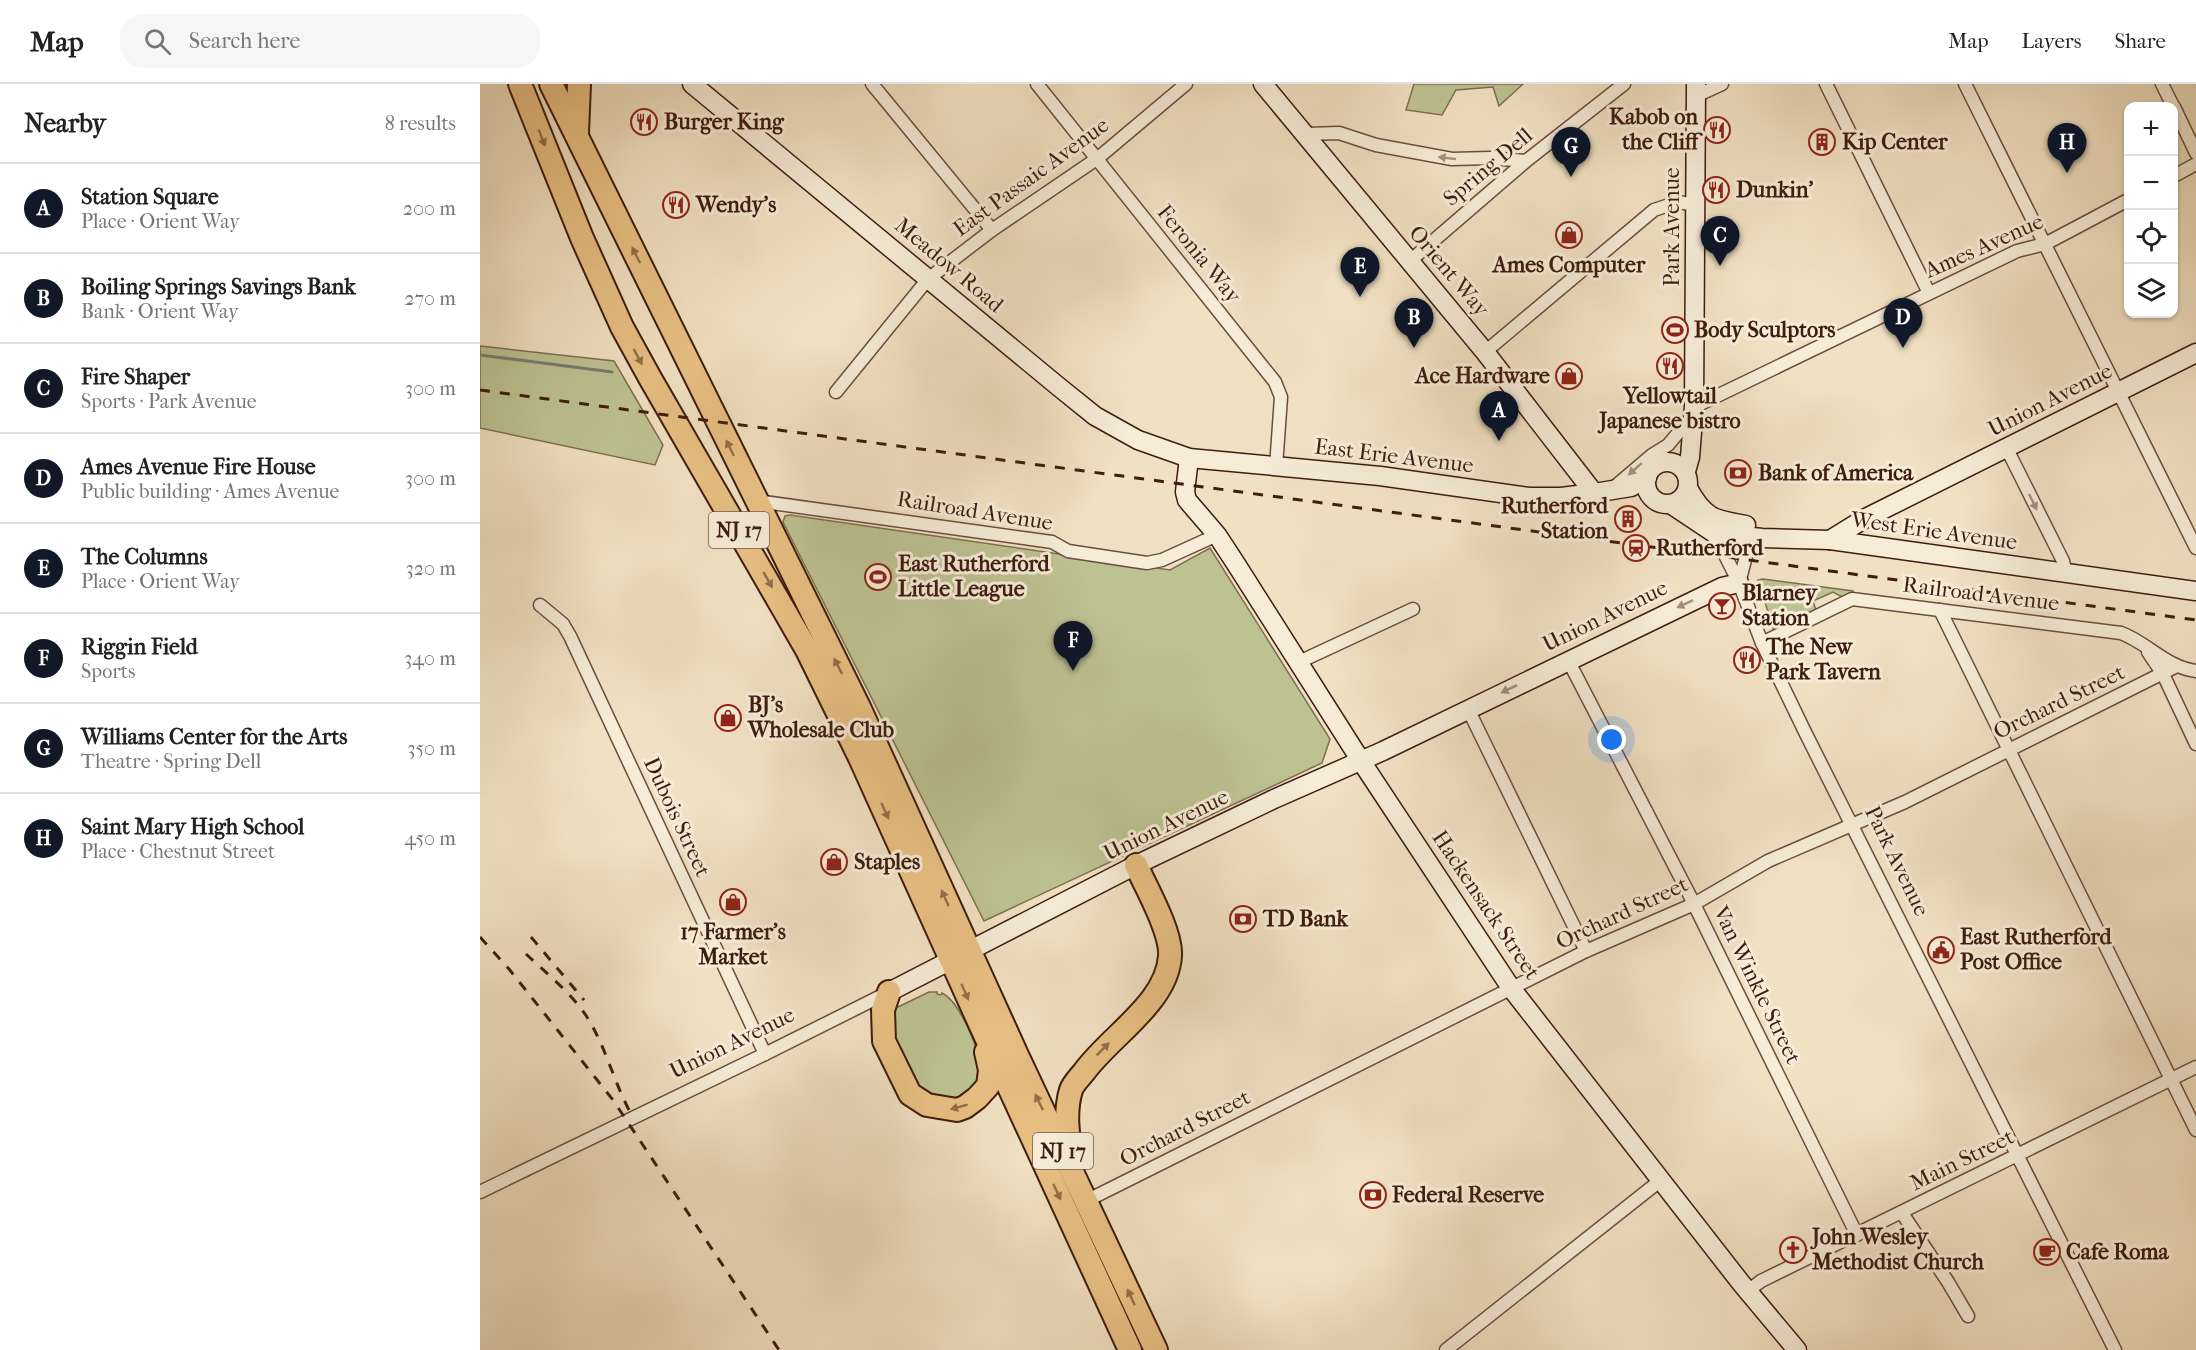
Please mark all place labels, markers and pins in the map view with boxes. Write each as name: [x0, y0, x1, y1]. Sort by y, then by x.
place label: Kabob on the Cliff: [1609, 104, 1703, 155]
restaurant icon: Burger King: [629, 107, 659, 137]
place label: Burger King: [664, 109, 785, 135]
restaurant icon: Kabob on the Cliff: [1702, 115, 1732, 145]
pin: H: [2048, 124, 2086, 173]
building icon: Kip Center: [1807, 127, 1837, 157]
pin: G: [1552, 128, 1590, 177]
place label: Kip Center: [1842, 129, 1948, 155]
restaurant icon: Dunkin': [1701, 175, 1731, 205]
place label: Dunkin': [1736, 177, 1813, 203]
restaurant icon: Wendy's: [661, 190, 691, 220]
place label: Wendy's: [695, 192, 776, 218]
pin: C: [1700, 216, 1740, 266]
shop icon: Ames Computer: [1554, 220, 1584, 250]
pin: E: [1340, 248, 1380, 297]
place label: Ames Computer: [1491, 252, 1646, 278]
pin: B: [1394, 298, 1434, 348]
pin: D: [1884, 298, 1922, 348]
sports icon: Body Sculptors: [1660, 315, 1690, 345]
place label: Body Sculptors: [1694, 317, 1835, 343]
restaurant icon: Yellowtail Japanese bistro: [1655, 351, 1685, 381]
shop icon: Ace Hardware: [1554, 361, 1584, 391]
place label: Ace Hardware: [1414, 363, 1550, 389]
place label: Yellowtail Japanese bistro: [1597, 383, 1741, 434]
pin: A: [1480, 392, 1518, 441]
bank icon: Bank of America: [1723, 458, 1753, 488]
place label: Bank of America: [1758, 460, 1914, 486]
place label: Rutherford Station: [1501, 493, 1609, 544]
building icon: Rutherford Station: [1613, 504, 1643, 534]
station icon: Rutherford: [1621, 533, 1651, 563]
place label: Rutherford: [1656, 535, 1764, 561]
place label: East Rutherford Little League: [898, 551, 1051, 602]
sports icon: East Rutherford Little League: [863, 562, 893, 592]
place label: Blarney Station: [1742, 580, 1818, 631]
bar icon: Blarney Station: [1707, 591, 1737, 621]
pin: F: [1054, 622, 1092, 671]
place label: The New Park Tavern: [1765, 634, 1881, 685]
restaurant icon: The New Park Tavern: [1732, 645, 1762, 675]
place label: BJ's Wholesale Club: [747, 692, 895, 743]
shop icon: BJ's Wholesale Club: [713, 703, 743, 733]
shop icon: Staples: [819, 847, 849, 877]
place label: Staples: [854, 849, 920, 875]
shop icon: 17 Farmer's Market: [718, 887, 748, 917]
bank icon: TD Bank: [1228, 904, 1258, 934]
place label: TD Bank: [1262, 906, 1349, 932]
place label: 17 Farmer's Market: [680, 919, 786, 970]
place label: East Rutherford Post Office: [1960, 924, 2113, 975]
public building icon: East Rutherford Post Office: [1926, 935, 1956, 965]
bank icon: Federal Reserve: [1358, 1180, 1388, 1210]
place label: Federal Reserve: [1391, 1182, 1544, 1208]
place label: John Wesley Methodist Church: [1810, 1224, 1984, 1275]
church icon: John Wesley Methodist Church: [1778, 1235, 1808, 1265]
cafe icon: Cafe Roma: [2032, 1237, 2062, 1267]
place label: Cafe Roma: [2066, 1239, 2170, 1265]

